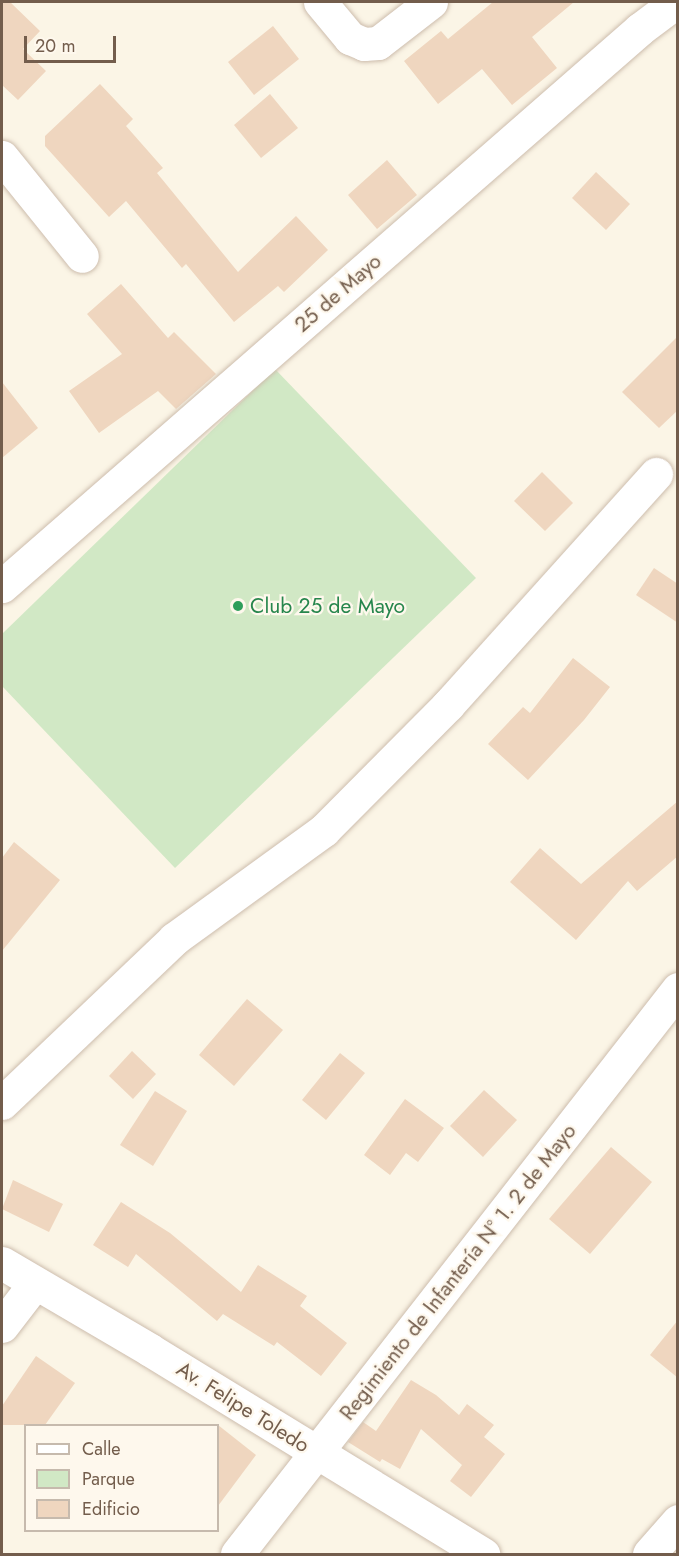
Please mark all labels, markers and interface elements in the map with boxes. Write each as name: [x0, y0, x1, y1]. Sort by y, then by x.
scale bar: [27, 24, 118, 62]
text: 20 m: [35, 33, 75, 59]
street label: 25 de Mayo: [290, 249, 386, 337]
place label: Club 25 de Mayo: [250, 593, 405, 619]
marker: Club 25 de Mayo: [231, 599, 245, 613]
street label: Regimiento de Infantería N° 1. 2 de Mayo: [334, 1119, 582, 1425]
street label: Av. Felipe Toledo: [172, 1356, 314, 1458]
legend: [24, 1424, 219, 1532]
text: Calle: [82, 1436, 121, 1462]
text: Parque: [82, 1466, 135, 1492]
text: Edificio: [82, 1496, 140, 1522]

